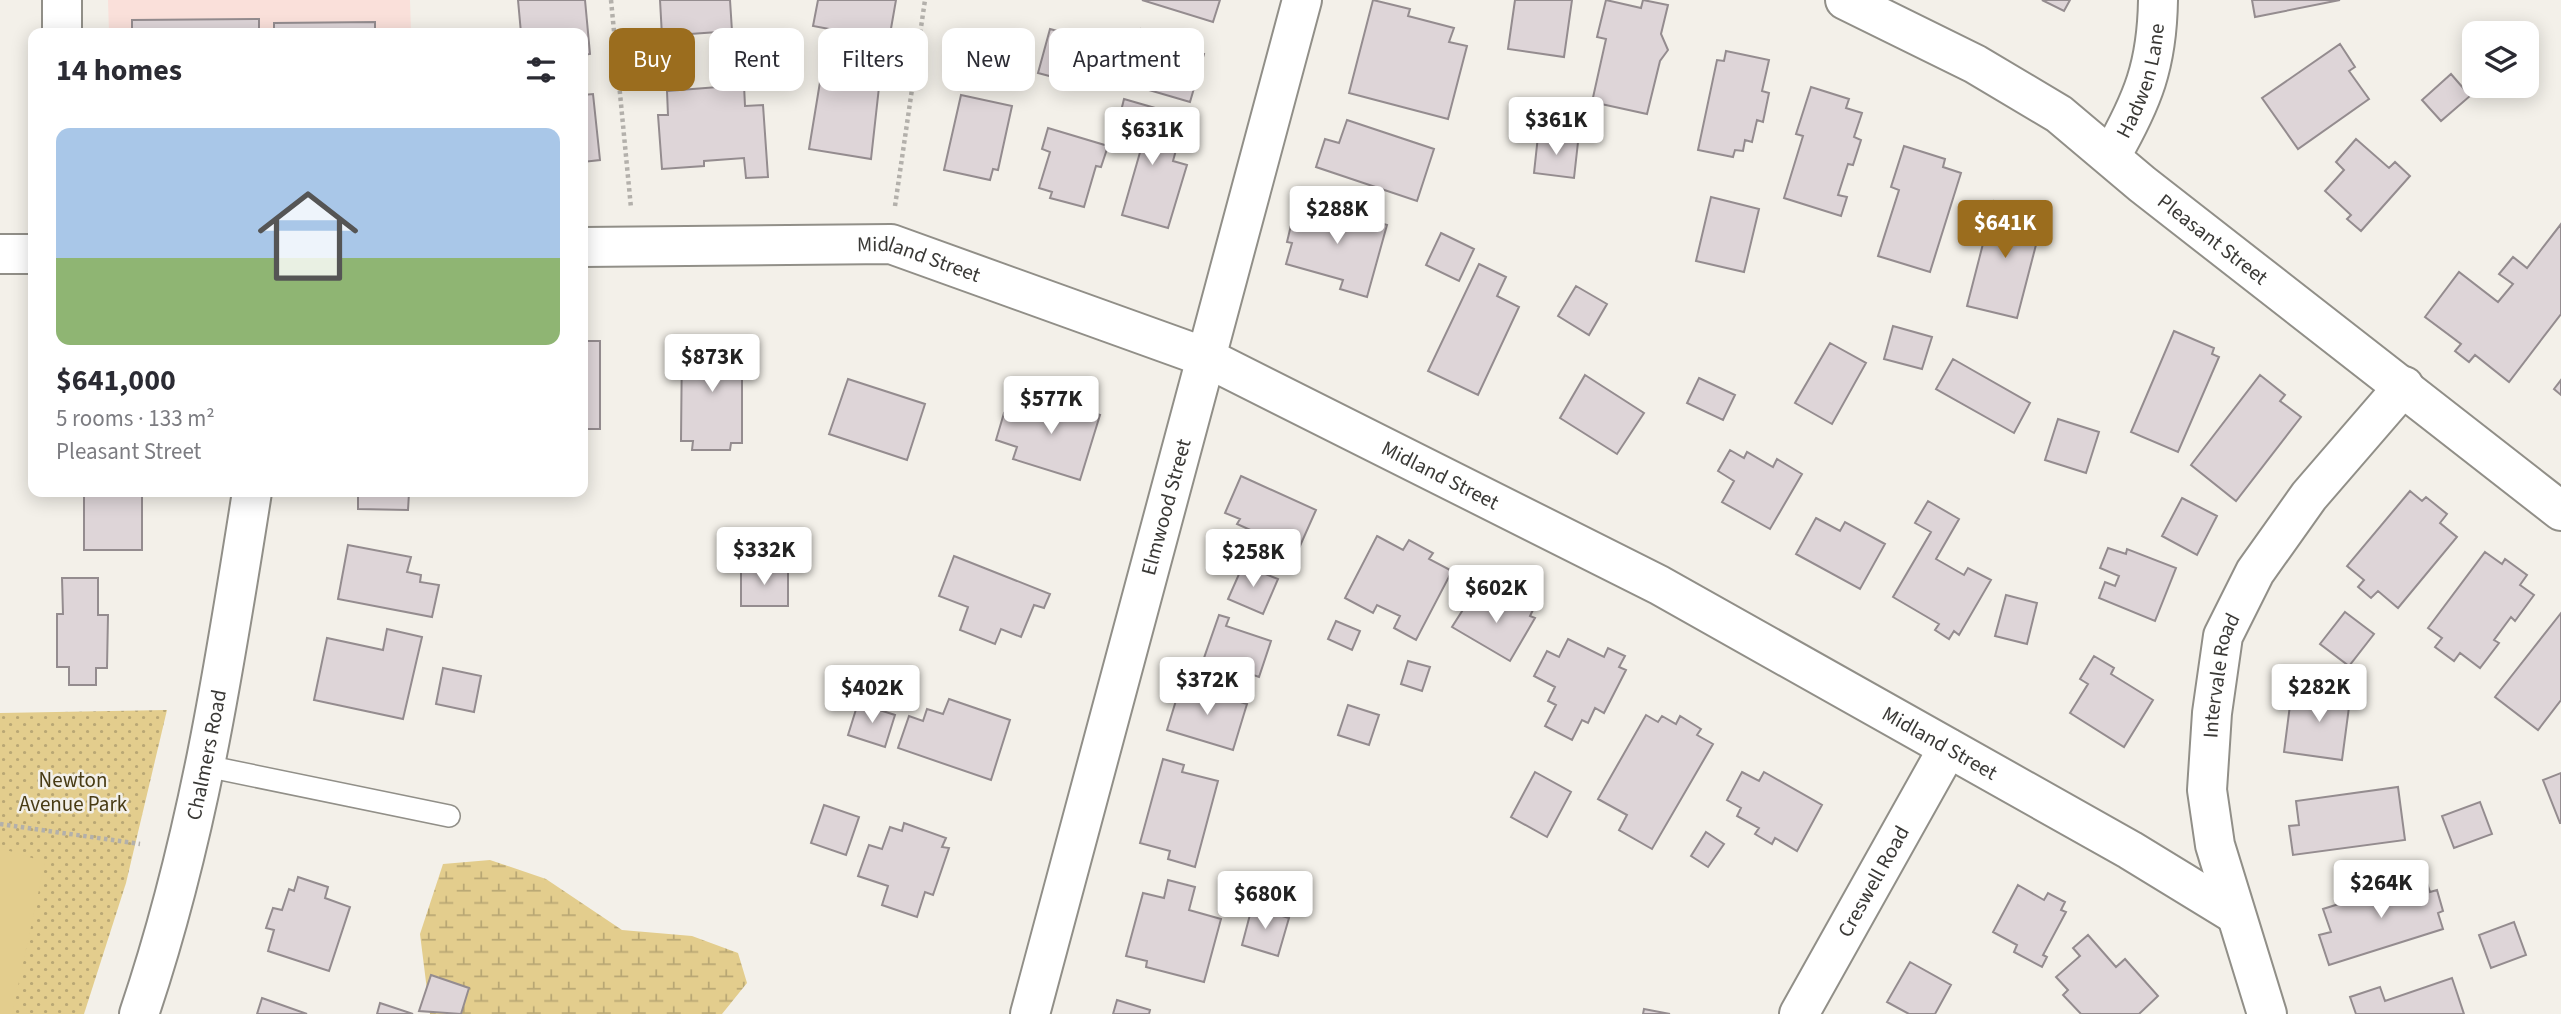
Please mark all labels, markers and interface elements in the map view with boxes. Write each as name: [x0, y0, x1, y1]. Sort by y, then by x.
map controls: [2462, 21, 2539, 98]
button: layers: [2462, 21, 2539, 98]
street label: Hadwen Lane: [2109, 22, 2172, 144]
chip: Buy: [609, 28, 695, 91]
chip: Rent: [709, 28, 804, 91]
chip: Filters: [818, 28, 928, 91]
chip: New: [942, 28, 1035, 91]
chip: Apartment: [1049, 28, 1204, 91]
text: 14 homes: [56, 49, 182, 92]
icon: filters: [522, 51, 560, 89]
pin: $361K: [1507, 97, 1605, 157]
text: $361K: [1525, 103, 1587, 136]
pin: $631K: [1103, 108, 1201, 167]
text: $631K: [1121, 113, 1183, 146]
icon: home: [245, 173, 371, 299]
pin: $288K: [1288, 187, 1386, 246]
street label: Pleasant Street: [2151, 187, 2274, 292]
text: $288K: [1306, 192, 1368, 225]
pin: $641K: [1956, 201, 2054, 260]
text: $641K: [1974, 206, 2036, 239]
street label: Midland Street: [857, 229, 985, 290]
pin: $873K: [663, 334, 761, 394]
text: $873K: [681, 340, 743, 373]
text: $641,000: [56, 359, 176, 402]
pin: $577K: [1002, 376, 1100, 436]
text: $577K: [1020, 382, 1082, 415]
text: 5 rooms · 133 m²: [56, 402, 215, 435]
street label: Midland Street: [1376, 433, 1504, 517]
text: Pleasant Street: [56, 435, 201, 468]
street label: Elmwood Street: [1133, 435, 1199, 579]
pin: $332K: [715, 528, 813, 587]
pin: $258K: [1204, 530, 1302, 589]
text: $332K: [733, 533, 795, 566]
text: $258K: [1222, 535, 1284, 568]
pin: $602K: [1447, 566, 1545, 625]
text: $602K: [1465, 571, 1527, 604]
street label: Intervale Road: [2195, 608, 2247, 739]
pin: $372K: [1158, 658, 1256, 717]
text: $372K: [1176, 663, 1238, 696]
pin: $282K: [2270, 664, 2368, 724]
pin: $402K: [823, 666, 921, 725]
text: $282K: [2288, 670, 2350, 703]
text: $402K: [841, 671, 903, 704]
street label: Chalmers Road: [178, 687, 234, 823]
street label: Midland Street: [1877, 699, 2003, 787]
park label: Newton Avenue Park: [19, 765, 128, 819]
street label: Creswell Road: [1830, 820, 1917, 943]
pin: $264K: [2332, 860, 2430, 920]
text: $264K: [2350, 866, 2412, 899]
pin: $680K: [1216, 872, 1314, 931]
text: $680K: [1234, 877, 1296, 910]

